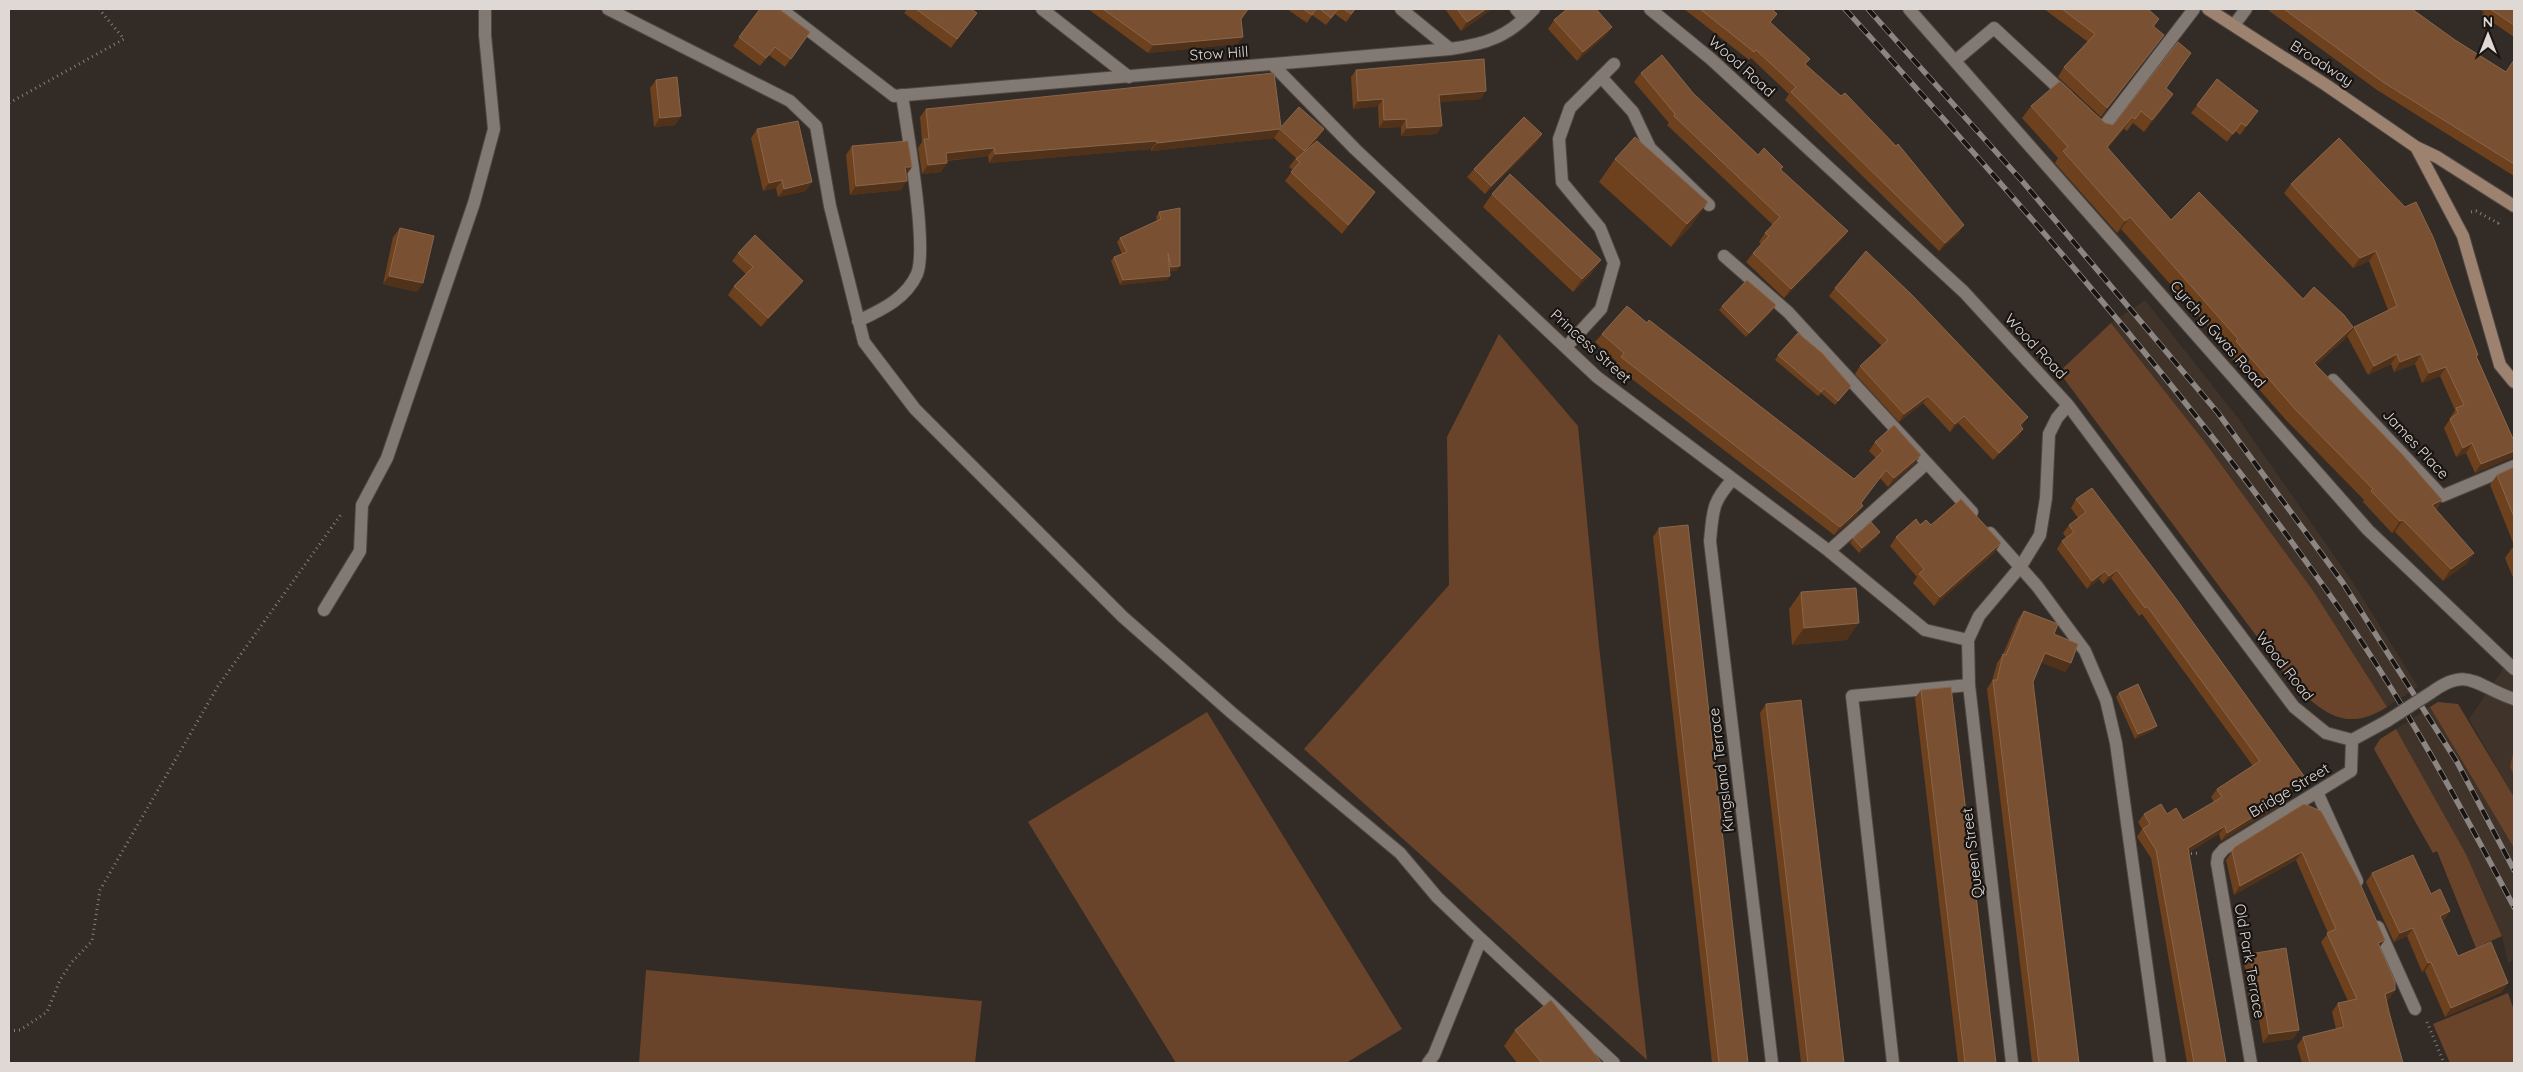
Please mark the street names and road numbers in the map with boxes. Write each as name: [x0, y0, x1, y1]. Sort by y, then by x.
street label: Wood Road: [1705, 31, 1779, 101]
street label: Broadway: [2287, 36, 2357, 90]
street label: Stow Hill: [1189, 41, 1249, 65]
street label: Cyrch y Gwas Road: [2166, 276, 2270, 392]
street label: Princess Street: [1547, 305, 1635, 387]
street label: Wood Road: [2001, 309, 2071, 383]
street label: James Place: [2379, 405, 2453, 483]
street label: Wood Road: [2252, 628, 2318, 704]
street label: Kingsland Terrace: [1704, 707, 1738, 833]
street label: Bridge Street: [2245, 759, 2333, 821]
street label: Queen Street: [1957, 807, 1987, 899]
street label: Old Park Terrace: [2231, 902, 2269, 1020]

